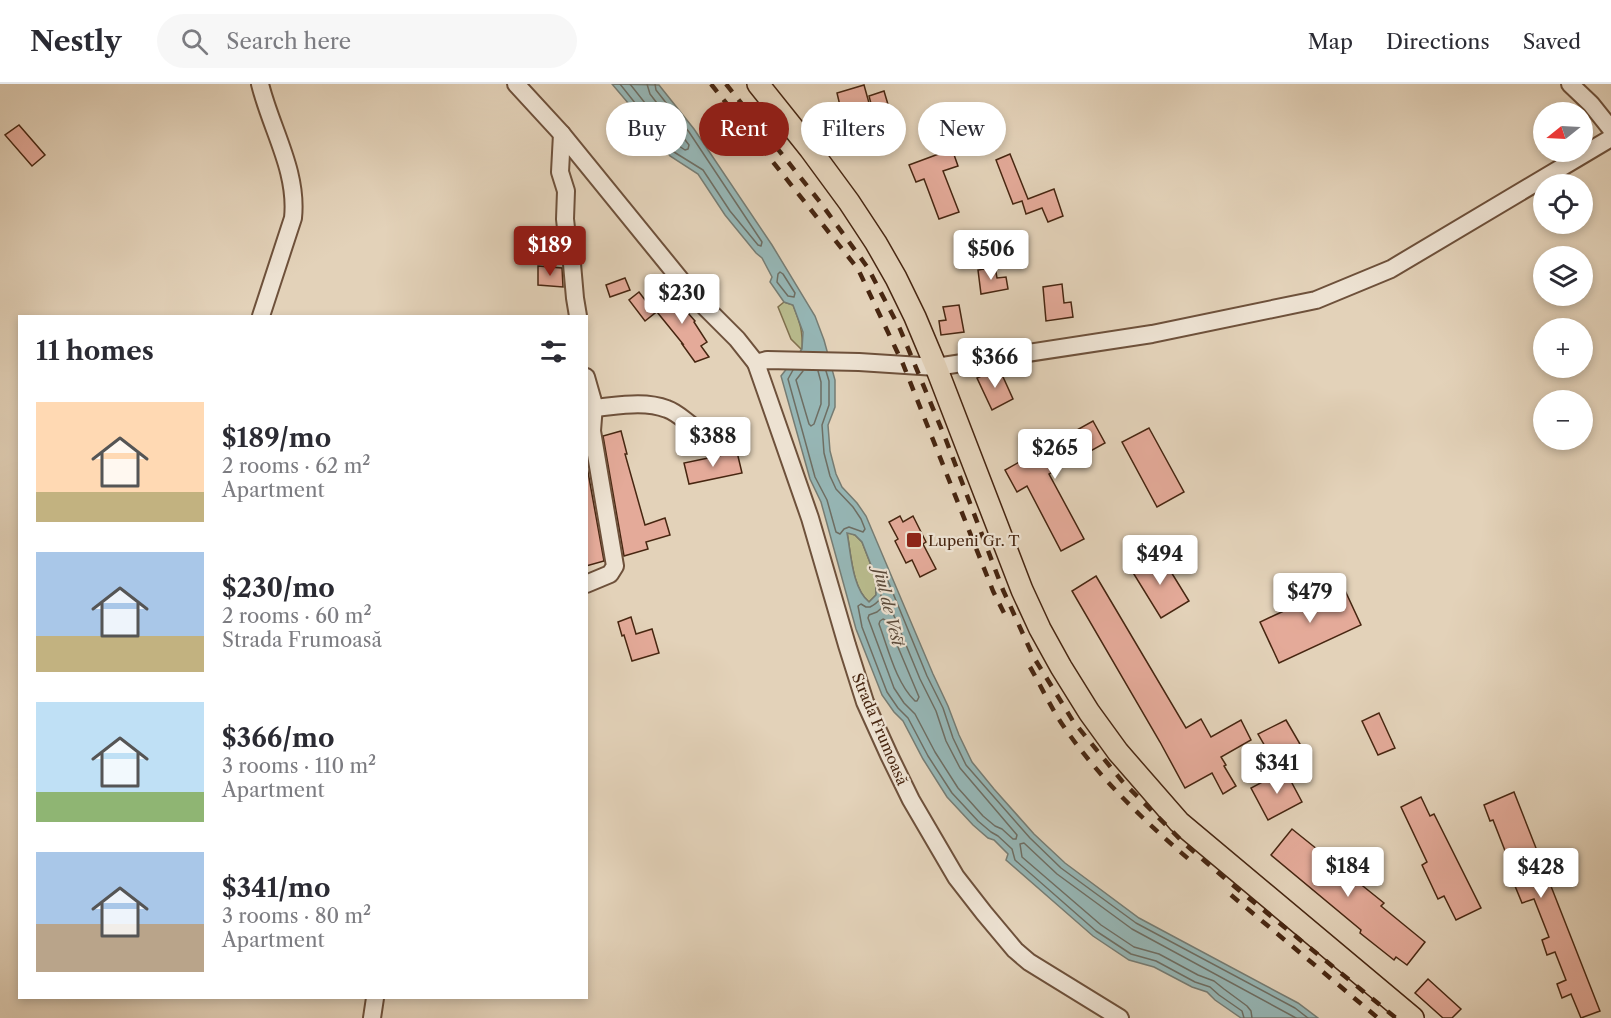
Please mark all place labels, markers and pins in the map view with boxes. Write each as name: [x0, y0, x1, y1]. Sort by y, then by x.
pin: $189: [514, 226, 586, 277]
pin: $506: [955, 230, 1027, 281]
pin: $230: [646, 274, 718, 325]
pin: $366: [959, 338, 1031, 389]
pin: $388: [677, 417, 749, 468]
pin: $265: [1019, 429, 1091, 480]
marker: Lupeni Gr. T: [905, 531, 923, 549]
place label: Lupeni Gr. T: [928, 531, 1020, 550]
pin: $494: [1124, 535, 1196, 586]
pin: $479: [1274, 573, 1346, 624]
pin: $341: [1241, 744, 1313, 795]
pin: $184: [1312, 847, 1384, 898]
pin: $428: [1505, 848, 1577, 899]

